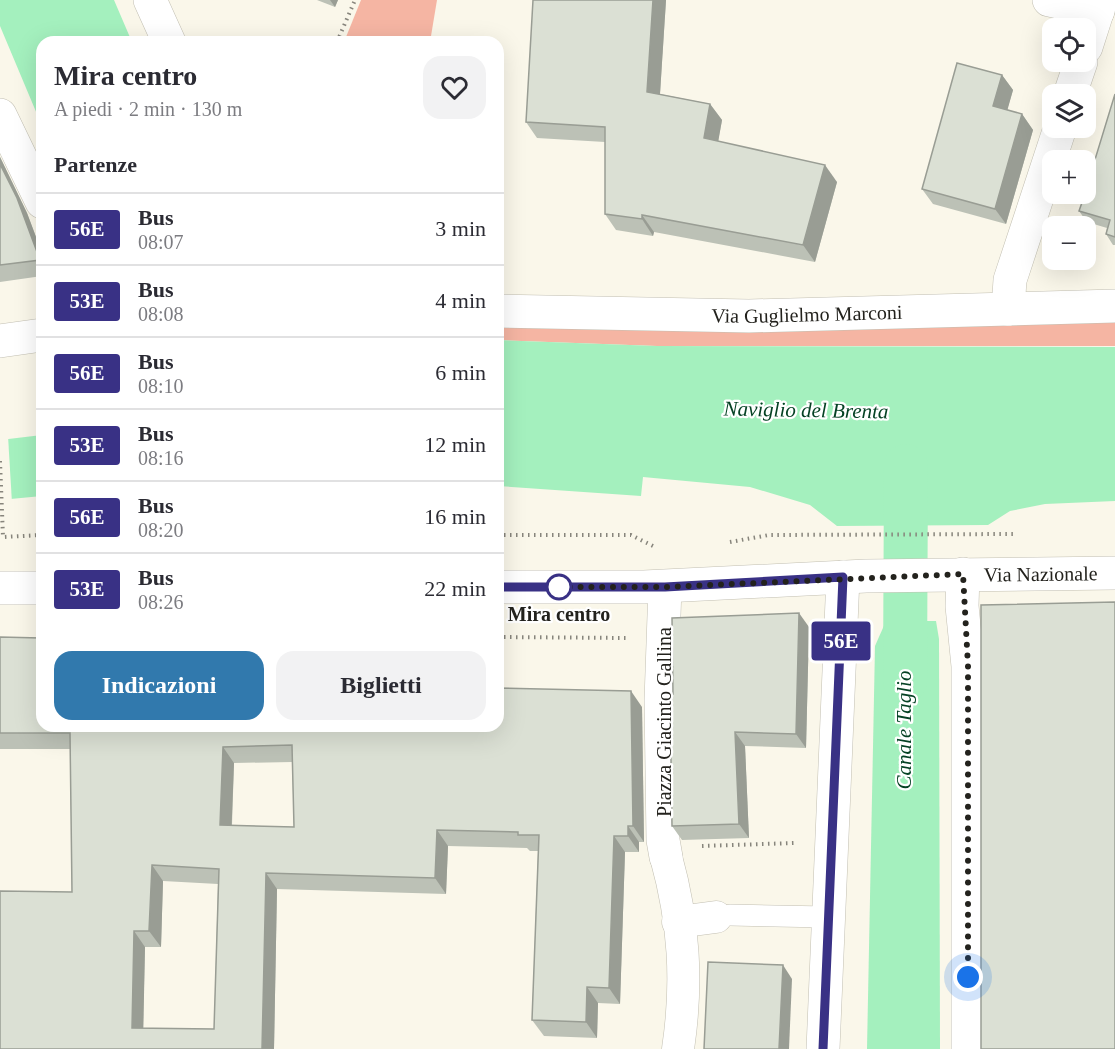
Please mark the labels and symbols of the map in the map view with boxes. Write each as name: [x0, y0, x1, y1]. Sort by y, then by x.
street label: Via Guglielmo Marconi: [711, 301, 903, 327]
water label: Naviglio del Brenta: [722, 397, 889, 423]
street label: Via Nazionale: [984, 562, 1098, 586]
marker: Mira centro: [546, 574, 572, 600]
place label: Mira centro: [508, 603, 610, 625]
line badge: 56E: [806, 622, 876, 660]
street label: Piazza Giacinto Gallina: [653, 627, 675, 817]
water label: Canale Taglio: [892, 671, 916, 789]
your location: [953, 962, 983, 992]

